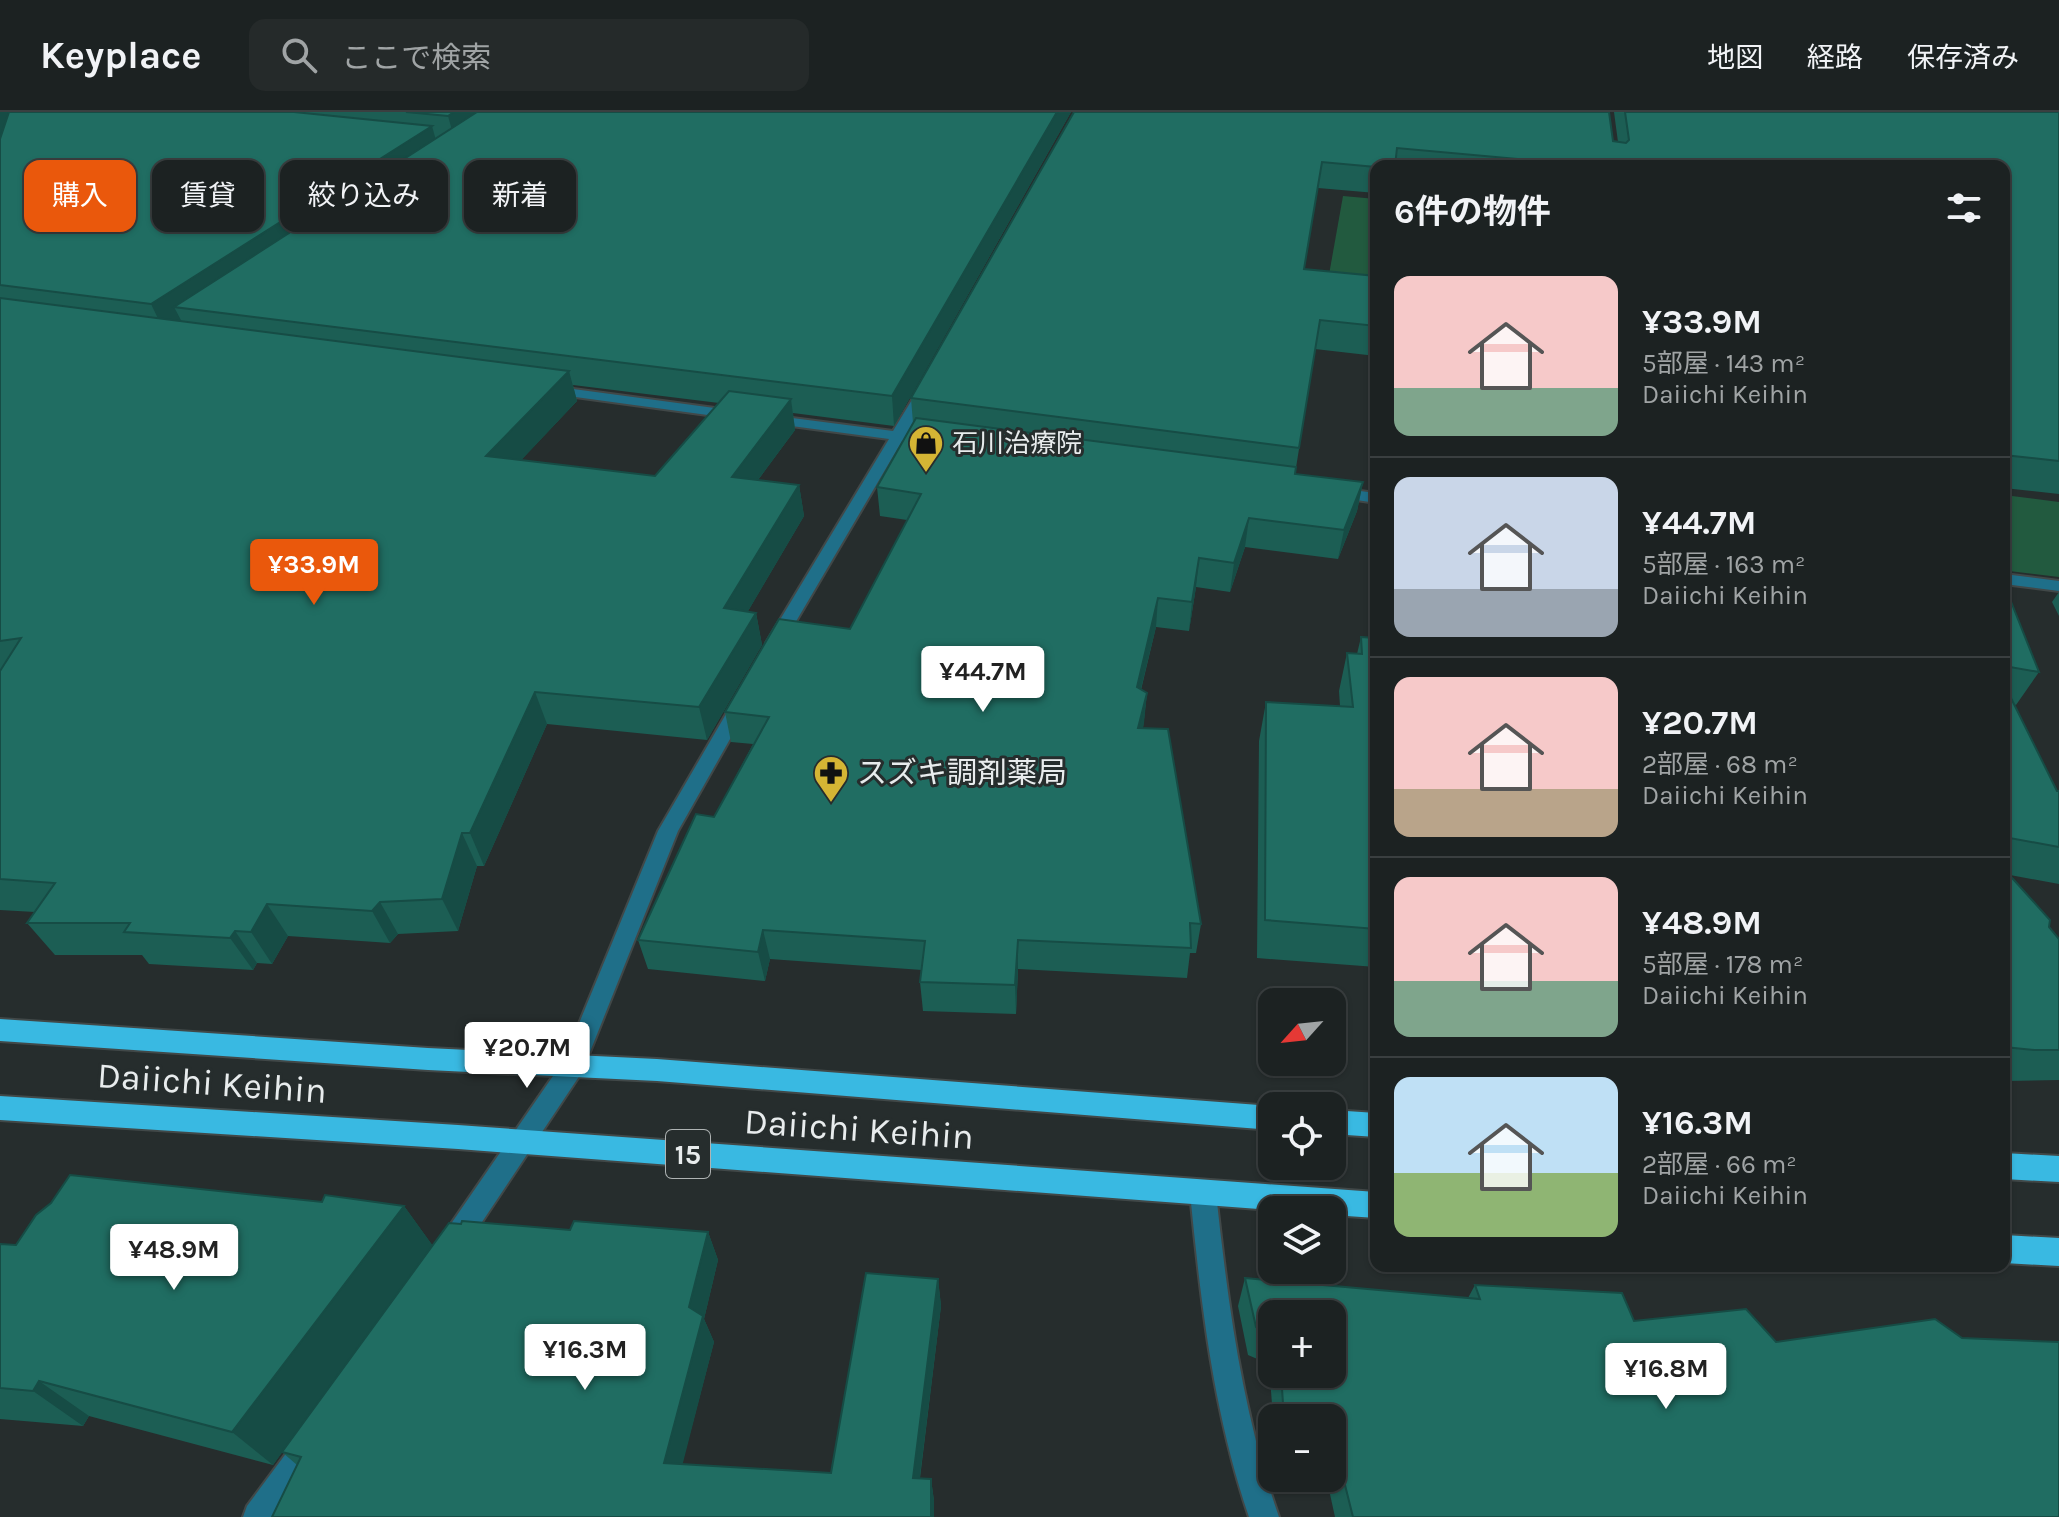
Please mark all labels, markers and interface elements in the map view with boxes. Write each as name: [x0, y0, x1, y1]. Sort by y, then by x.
search box: [249, 19, 809, 91]
text: Keyplace: [40, 33, 201, 78]
icon: search: [277, 33, 321, 77]
text: ここで検索: [341, 40, 491, 76]
text: 地図: [1707, 41, 1763, 74]
text: 経路: [1807, 41, 1863, 74]
text: 保存済み: [1907, 41, 2019, 74]
chip: 購入: [24, 160, 136, 232]
chip: 賃貸: [152, 160, 264, 232]
chip: 絞り込み: [280, 160, 448, 232]
chip: 新着: [464, 160, 576, 232]
icon: filters: [1942, 186, 1986, 230]
text: 6件の物件: [1394, 192, 1551, 232]
text: ¥33.9M: [1642, 302, 1762, 342]
icon: home: [1458, 308, 1554, 404]
text: 5部屋 · 143 m²: [1642, 348, 1805, 379]
text: Daiichi Keihin: [1642, 379, 1808, 410]
shop icon: 石川治療院: [907, 424, 945, 474]
place label: 石川治療院: [952, 428, 1082, 459]
text: ¥44.7M: [1642, 503, 1756, 543]
icon: home: [1458, 509, 1554, 605]
pin: ¥33.9M: [249, 539, 379, 607]
text: ¥33.9M: [268, 549, 360, 580]
text: 5部屋 · 163 m²: [1642, 549, 1805, 580]
text: Daiichi Keihin: [1642, 580, 1808, 611]
pin: ¥44.7M: [918, 646, 1048, 714]
text: ¥44.7M: [939, 656, 1027, 687]
text: ¥20.7M: [1642, 703, 1758, 743]
icon: home: [1458, 709, 1554, 805]
text: 2部屋 · 68 m²: [1642, 749, 1798, 780]
pharmacy icon: スズキ調剤薬局: [812, 754, 850, 804]
place label: スズキ調剤薬局: [857, 755, 1067, 791]
text: Daiichi Keihin: [1642, 780, 1808, 811]
text: ¥48.9M: [1642, 903, 1762, 943]
icon: home: [1458, 909, 1554, 1005]
text: 5部屋 · 178 m²: [1642, 949, 1803, 980]
text: Daiichi Keihin: [1642, 980, 1808, 1011]
north arrow: [1258, 988, 1346, 1076]
map controls: [1258, 988, 1346, 1492]
pin: ¥20.7M: [462, 1022, 592, 1090]
text: ¥20.7M: [483, 1032, 571, 1063]
street label: Daiichi Keihin: [96, 1054, 328, 1112]
button: locate: [1258, 1092, 1346, 1180]
street label: Daiichi Keihin: [743, 1100, 975, 1158]
text: ¥16.3M: [1642, 1103, 1753, 1143]
icon: home: [1458, 1109, 1554, 1205]
road number: 15: [666, 1130, 710, 1178]
text: 2部屋 · 66 m²: [1642, 1149, 1797, 1180]
text: Daiichi Keihin: [1642, 1180, 1808, 1211]
button: layers: [1258, 1196, 1346, 1284]
pin: ¥48.9M: [109, 1224, 239, 1292]
text: ¥48.9M: [128, 1234, 220, 1265]
button: +: [1258, 1300, 1346, 1388]
pin: ¥16.3M: [520, 1324, 650, 1392]
text: ¥16.3M: [543, 1334, 627, 1365]
pin: ¥16.8M: [1601, 1343, 1731, 1411]
text: ¥16.8M: [1623, 1353, 1709, 1384]
button: −: [1258, 1404, 1346, 1492]

